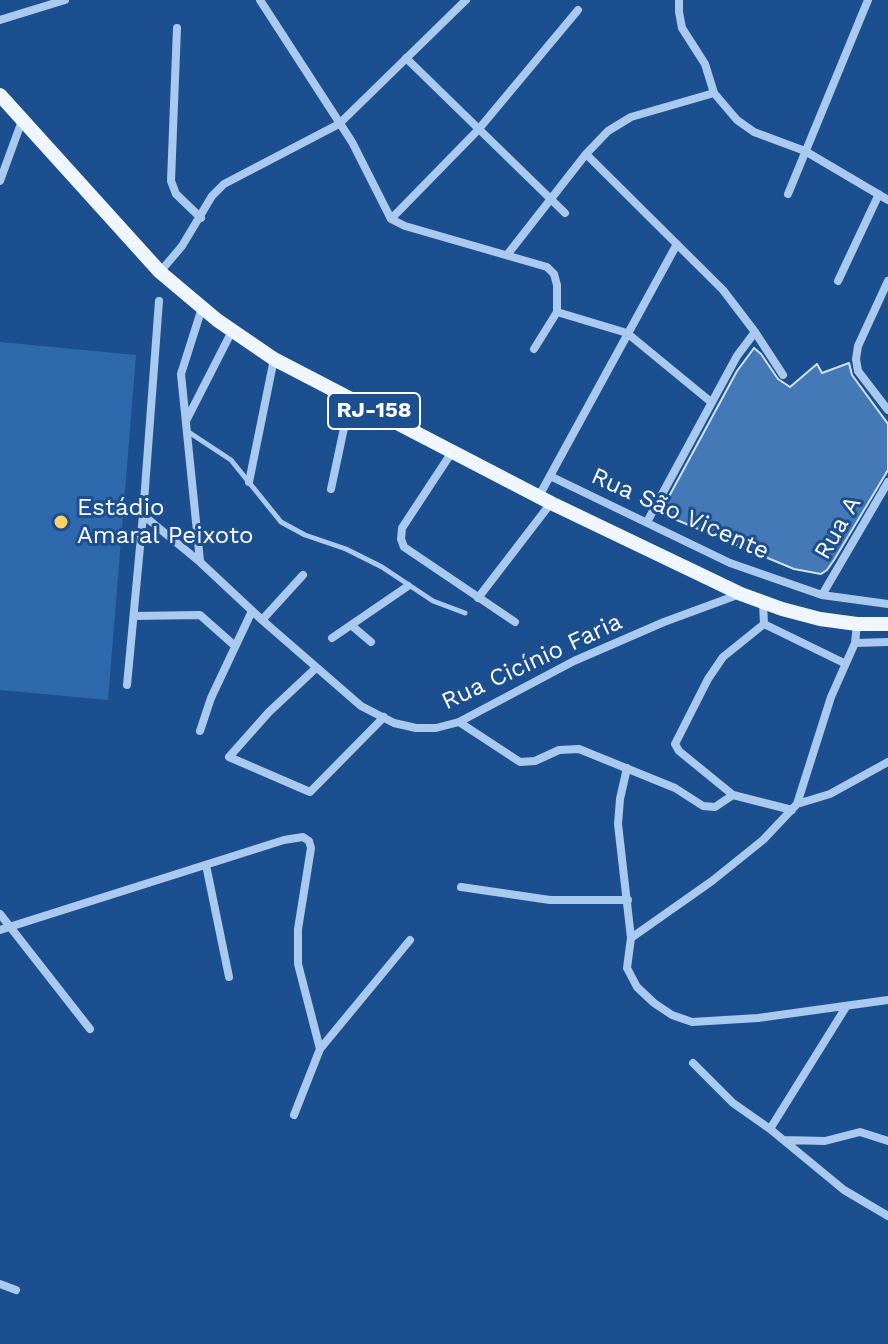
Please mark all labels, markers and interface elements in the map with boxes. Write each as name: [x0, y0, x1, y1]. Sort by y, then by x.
road number: RJ-158: [328, 393, 420, 429]
street label: Rua São Vicente: [587, 462, 773, 566]
street label: Rua A: [809, 491, 867, 565]
place label: Estádio Amaral Peixoto: [77, 494, 253, 550]
marker: Estádio Amaral Peixoto: [52, 513, 70, 531]
street label: Rua Cicínio Faria: [437, 608, 627, 716]

